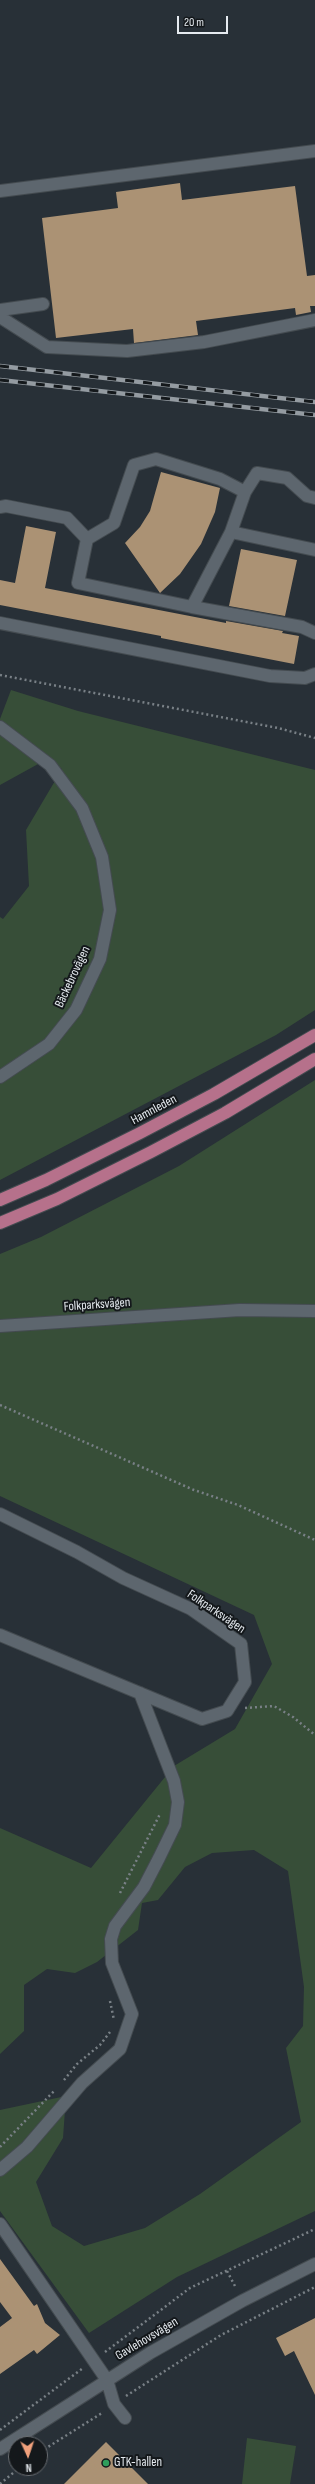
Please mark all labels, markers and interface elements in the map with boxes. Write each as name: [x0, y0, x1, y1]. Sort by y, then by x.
scale bar: [179, 8, 230, 34]
text: 20 m: [184, 15, 204, 30]
street label: Bäckebrovägen: [52, 944, 94, 1010]
street label: Hamnleden: [129, 1092, 179, 1128]
street label: Folkparksvägen: [63, 1295, 131, 1315]
street label: Folkparksvägen: [184, 1587, 248, 1637]
street label: Gavlehovsvägen: [113, 2314, 181, 2364]
north arrow: [8, 2436, 48, 2476]
place label: GTK-hallen: [114, 2455, 162, 2471]
marker: GTK-hallen: [101, 2458, 111, 2468]
text: N: [25, 2461, 32, 2474]

